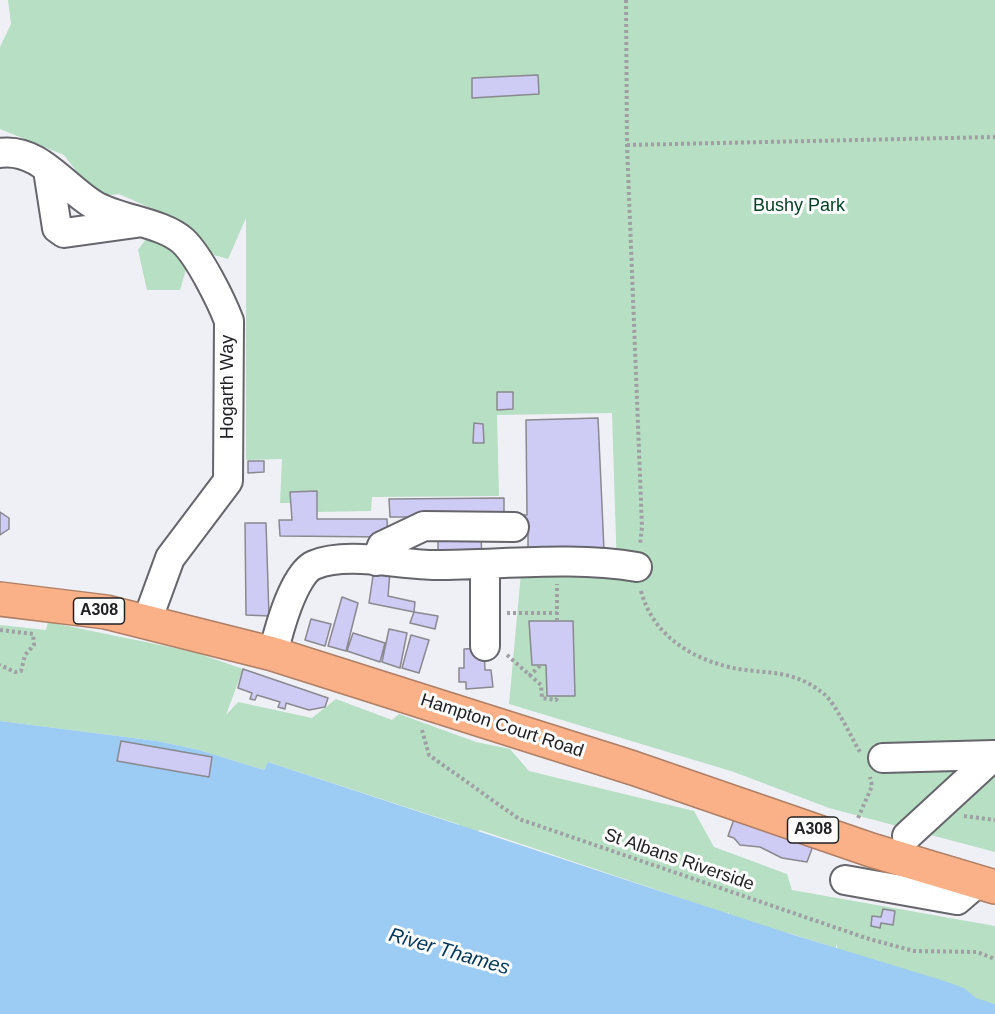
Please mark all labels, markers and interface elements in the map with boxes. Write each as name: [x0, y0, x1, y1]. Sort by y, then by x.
park label: Bushy Park: [753, 195, 845, 217]
street label: Hogarth Way: [217, 335, 239, 439]
road number: A308: [74, 598, 124, 624]
street label: Hampton Court Road: [418, 689, 586, 763]
road number: A308: [788, 817, 838, 843]
street label: St Albans Riverside: [601, 824, 757, 896]
water label: River Thames: [386, 923, 512, 981]

